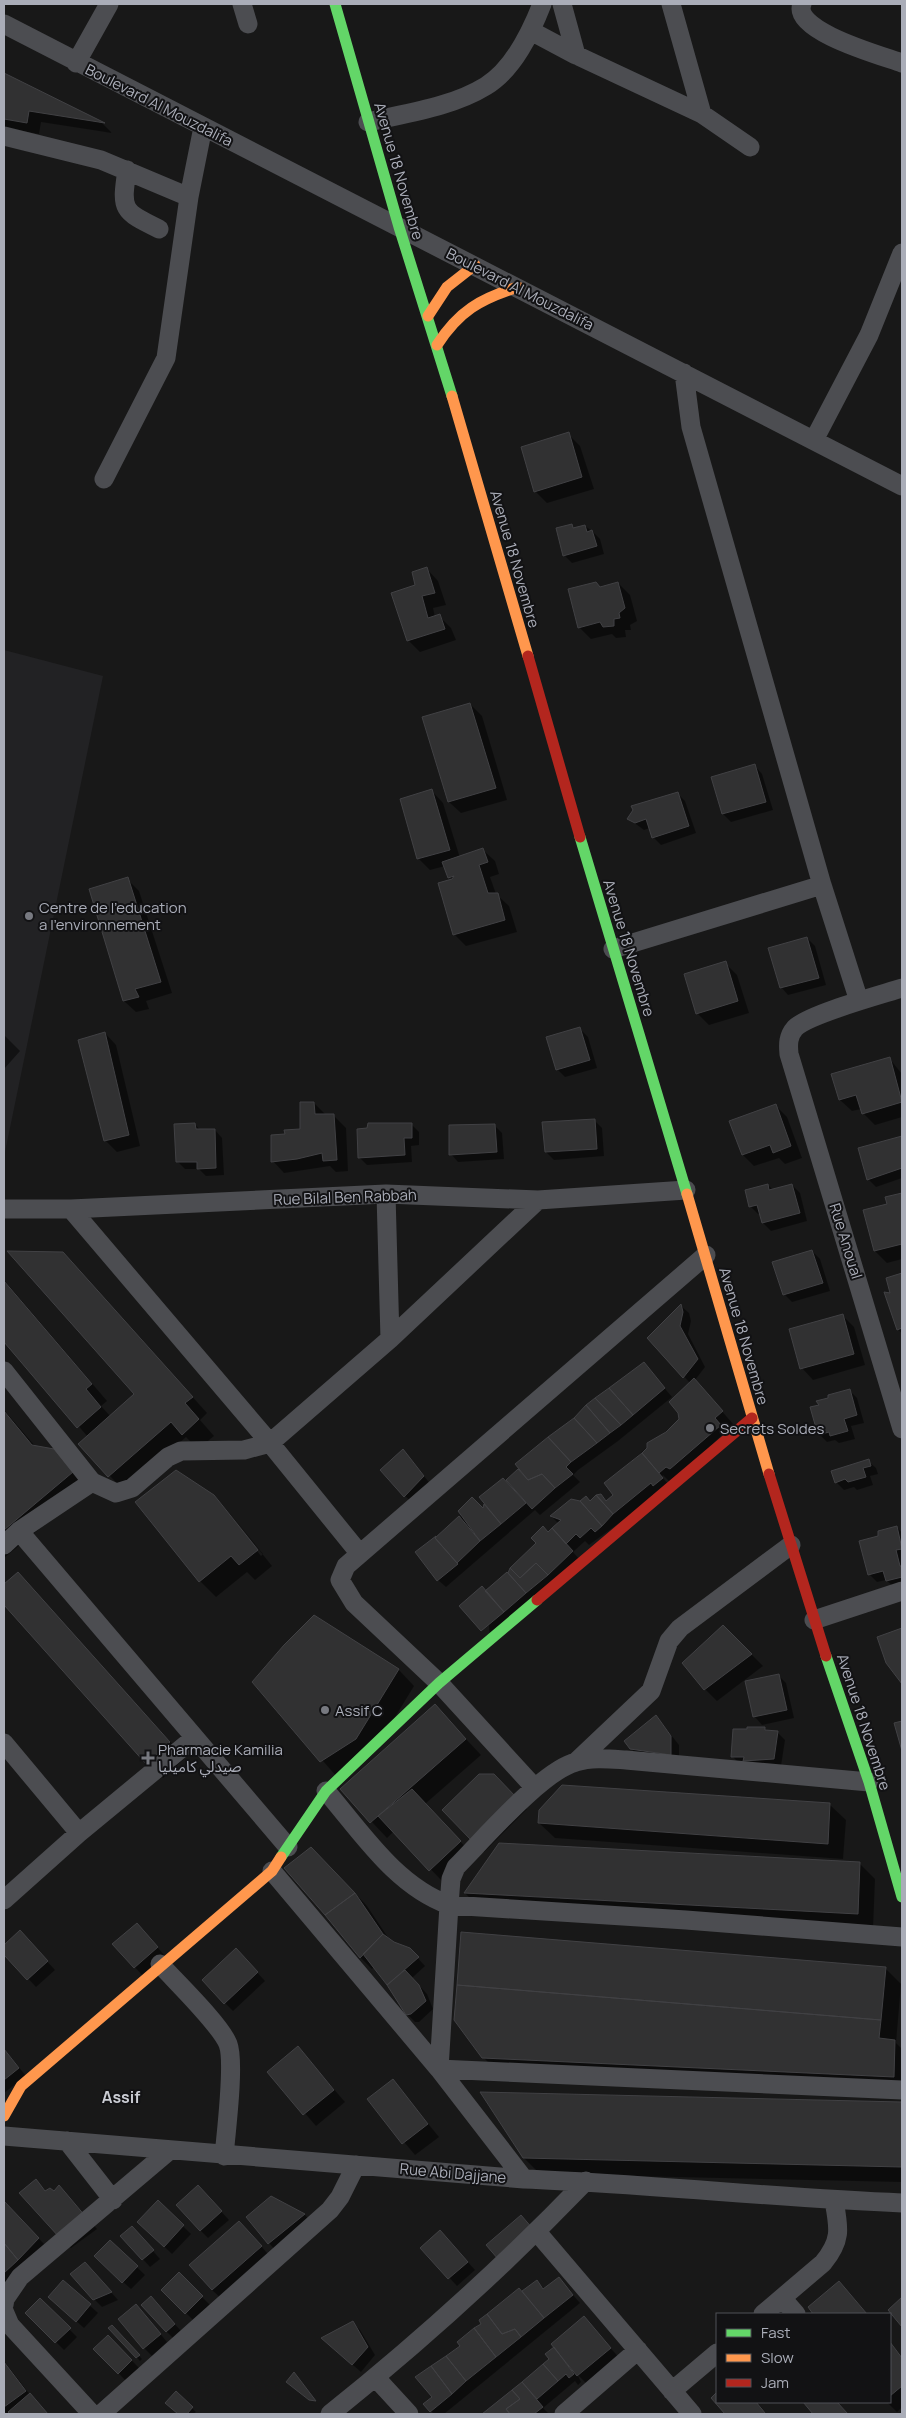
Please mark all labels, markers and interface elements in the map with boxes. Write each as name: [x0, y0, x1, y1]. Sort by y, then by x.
street label: Boulevard Al Mouzdalifa: [82, 59, 236, 151]
street label: Avenue 18 Novembre: [369, 100, 429, 242]
street label: Boulevard Al Mouzdalifa: [443, 243, 597, 335]
street label: Avenue 18 Novembre: [485, 488, 545, 630]
street label: Avenue 18 Novembre: [598, 877, 660, 1019]
place label: Centre de l'education a l'environnement: [39, 897, 187, 935]
marker: Centre de l'education a l'environnement: [23, 910, 35, 922]
street label: Rue Bilal Ben Rabbah: [273, 1184, 417, 1210]
street label: Rue Anoual: [825, 1201, 867, 1281]
street label: Avenue 18 Novembre: [714, 1265, 774, 1407]
place label: Secrets Soldes: [720, 1418, 825, 1439]
marker: Secrets Soldes: [704, 1422, 716, 1434]
street label: Avenue 18 Novembre: [832, 1651, 896, 1793]
place label: Assif C: [335, 1700, 383, 1721]
marker: Assif C: [319, 1704, 331, 1716]
place label: Pharmacie Kamilia صيدلي كاميليا: [158, 1739, 283, 1778]
marker: Pharmacie Kamilia صيدلي كاميليا: [142, 1752, 154, 1764]
district label: Assif: [102, 2086, 140, 2108]
street label: Rue Abi Dajjane: [399, 2158, 507, 2188]
legend: [716, 2313, 891, 2403]
text: Fast: [761, 2322, 790, 2343]
text: Slow: [761, 2347, 794, 2368]
text: Jam: [761, 2372, 789, 2393]

